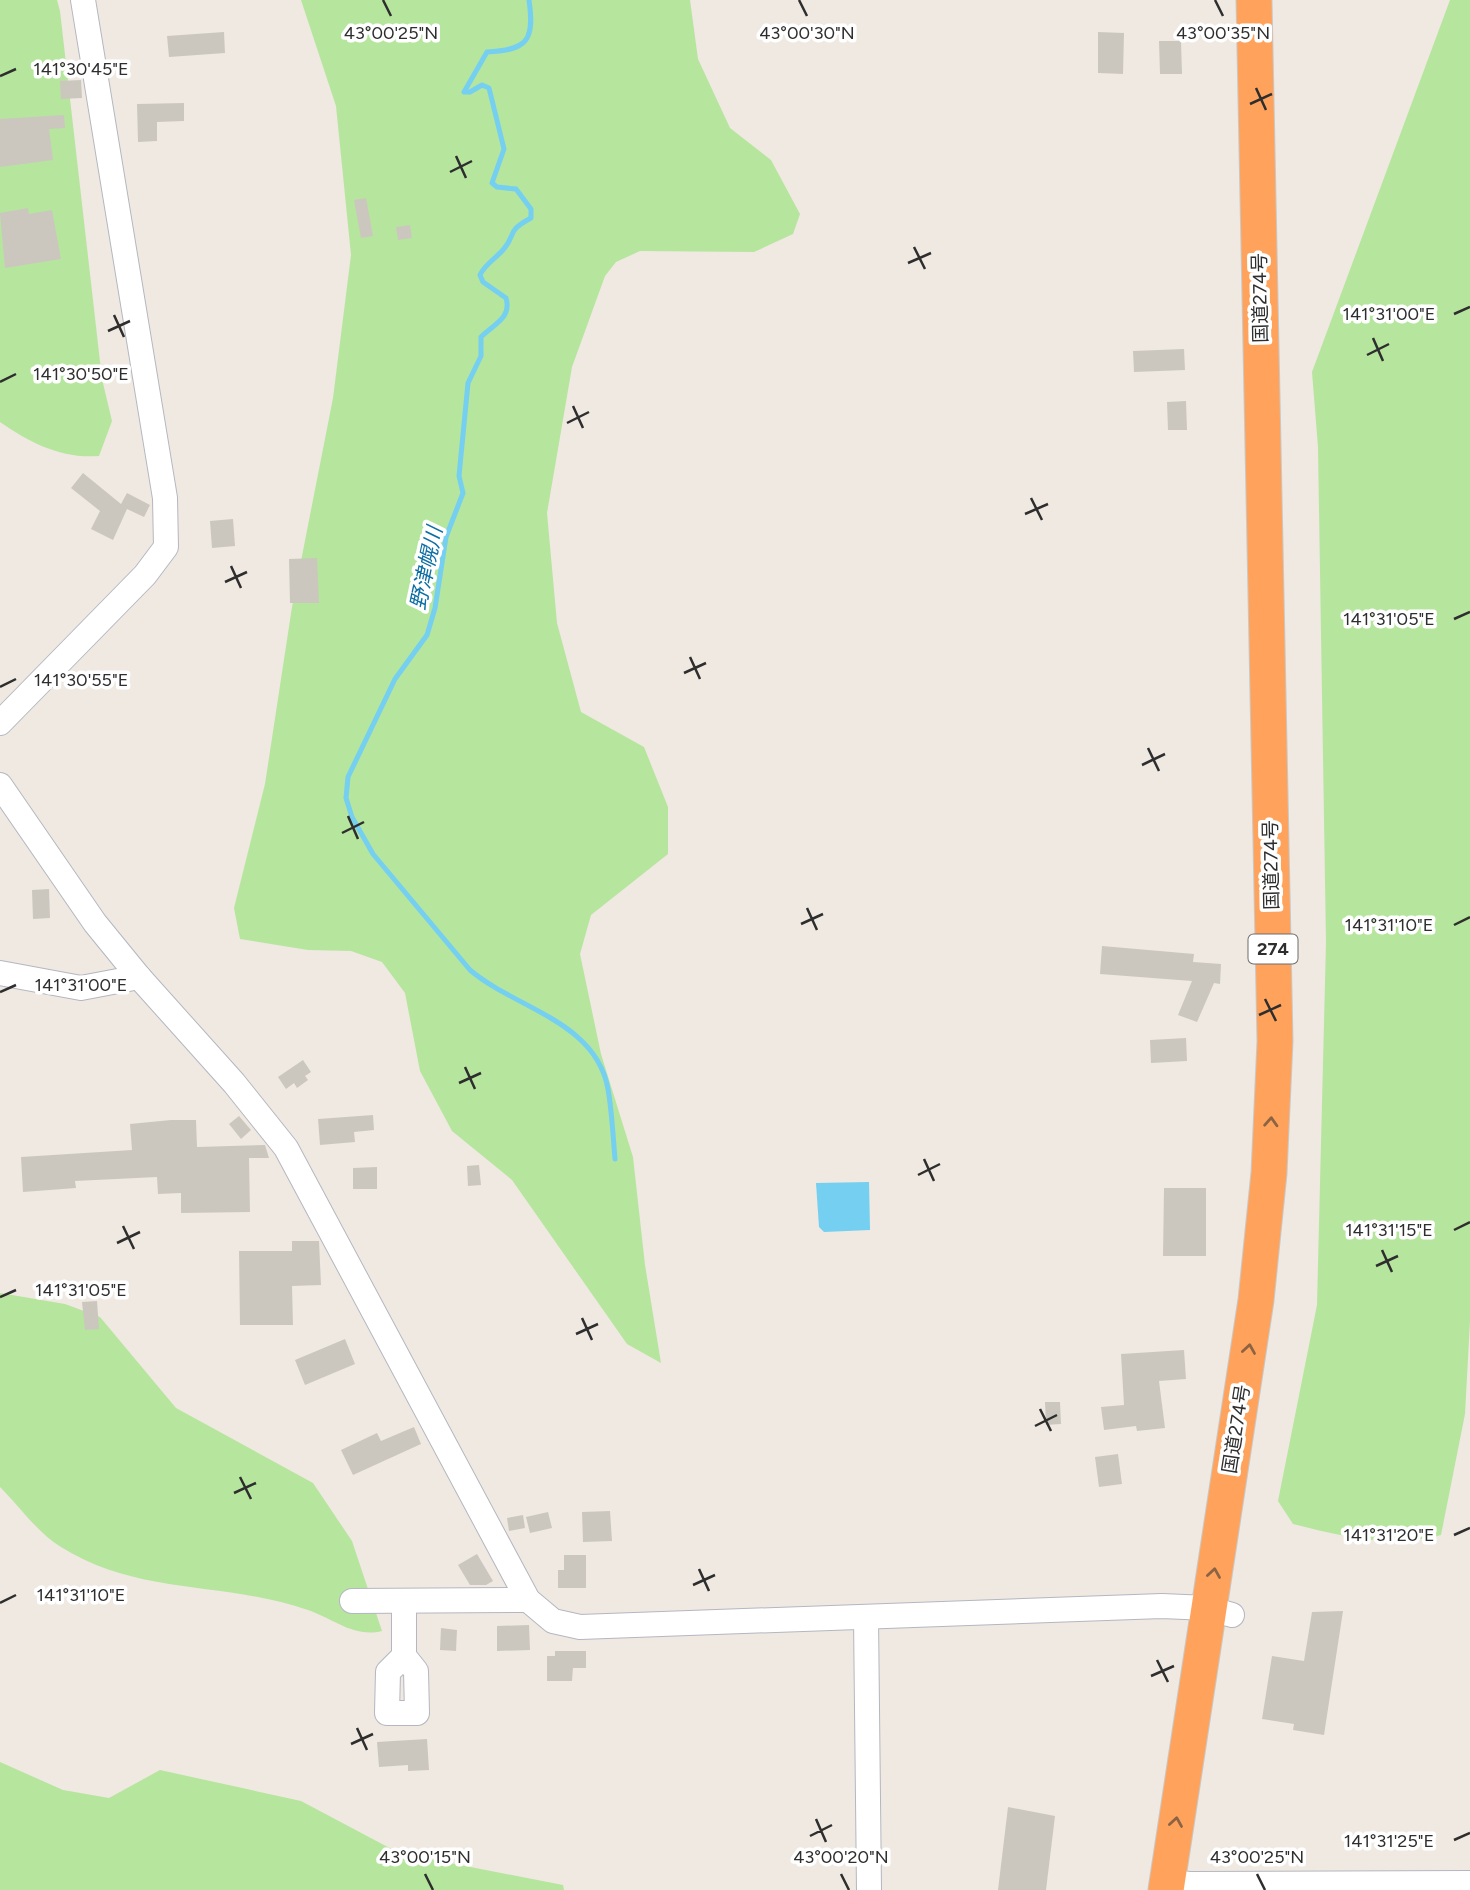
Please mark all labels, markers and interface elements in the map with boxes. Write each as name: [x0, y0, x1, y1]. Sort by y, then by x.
text: 43°00'25"N: [344, 22, 438, 44]
text: 43°00'30"N: [759, 22, 855, 44]
text: 43°00'35"N: [1176, 22, 1270, 44]
text: 141°30'45"E: [33, 58, 129, 80]
street label: 国道274号: [1248, 253, 1272, 343]
text: 141°31'00"E: [1342, 303, 1436, 325]
text: 141°30'50"E: [33, 363, 129, 385]
water label: 野津幌川: [405, 522, 447, 612]
text: 141°31'05"E: [1343, 608, 1435, 630]
text: 141°30'55"E: [34, 669, 128, 691]
street label: 国道274号: [1259, 820, 1283, 910]
text: 141°31'10"E: [1345, 914, 1433, 936]
road number: 274: [1248, 934, 1298, 964]
text: 141°31'00"E: [34, 974, 128, 996]
one-way arrow: [1263, 1117, 1278, 1128]
text: 141°31'15"E: [1345, 1219, 1433, 1241]
text: 141°31'05"E: [35, 1279, 127, 1301]
one-way arrow: [1241, 1343, 1256, 1354]
street label: 国道274号: [1218, 1383, 1254, 1475]
text: 141°31'20"E: [1343, 1524, 1435, 1546]
one-way arrow: [1206, 1567, 1221, 1579]
text: 141°31'10"E: [37, 1584, 125, 1606]
one-way arrow: [1168, 1817, 1183, 1828]
text: 141°31'25"E: [1344, 1830, 1434, 1852]
text: 43°00'15"N: [379, 1846, 471, 1868]
text: 43°00'20"N: [793, 1846, 889, 1868]
text: 43°00'25"N: [1210, 1846, 1304, 1868]

